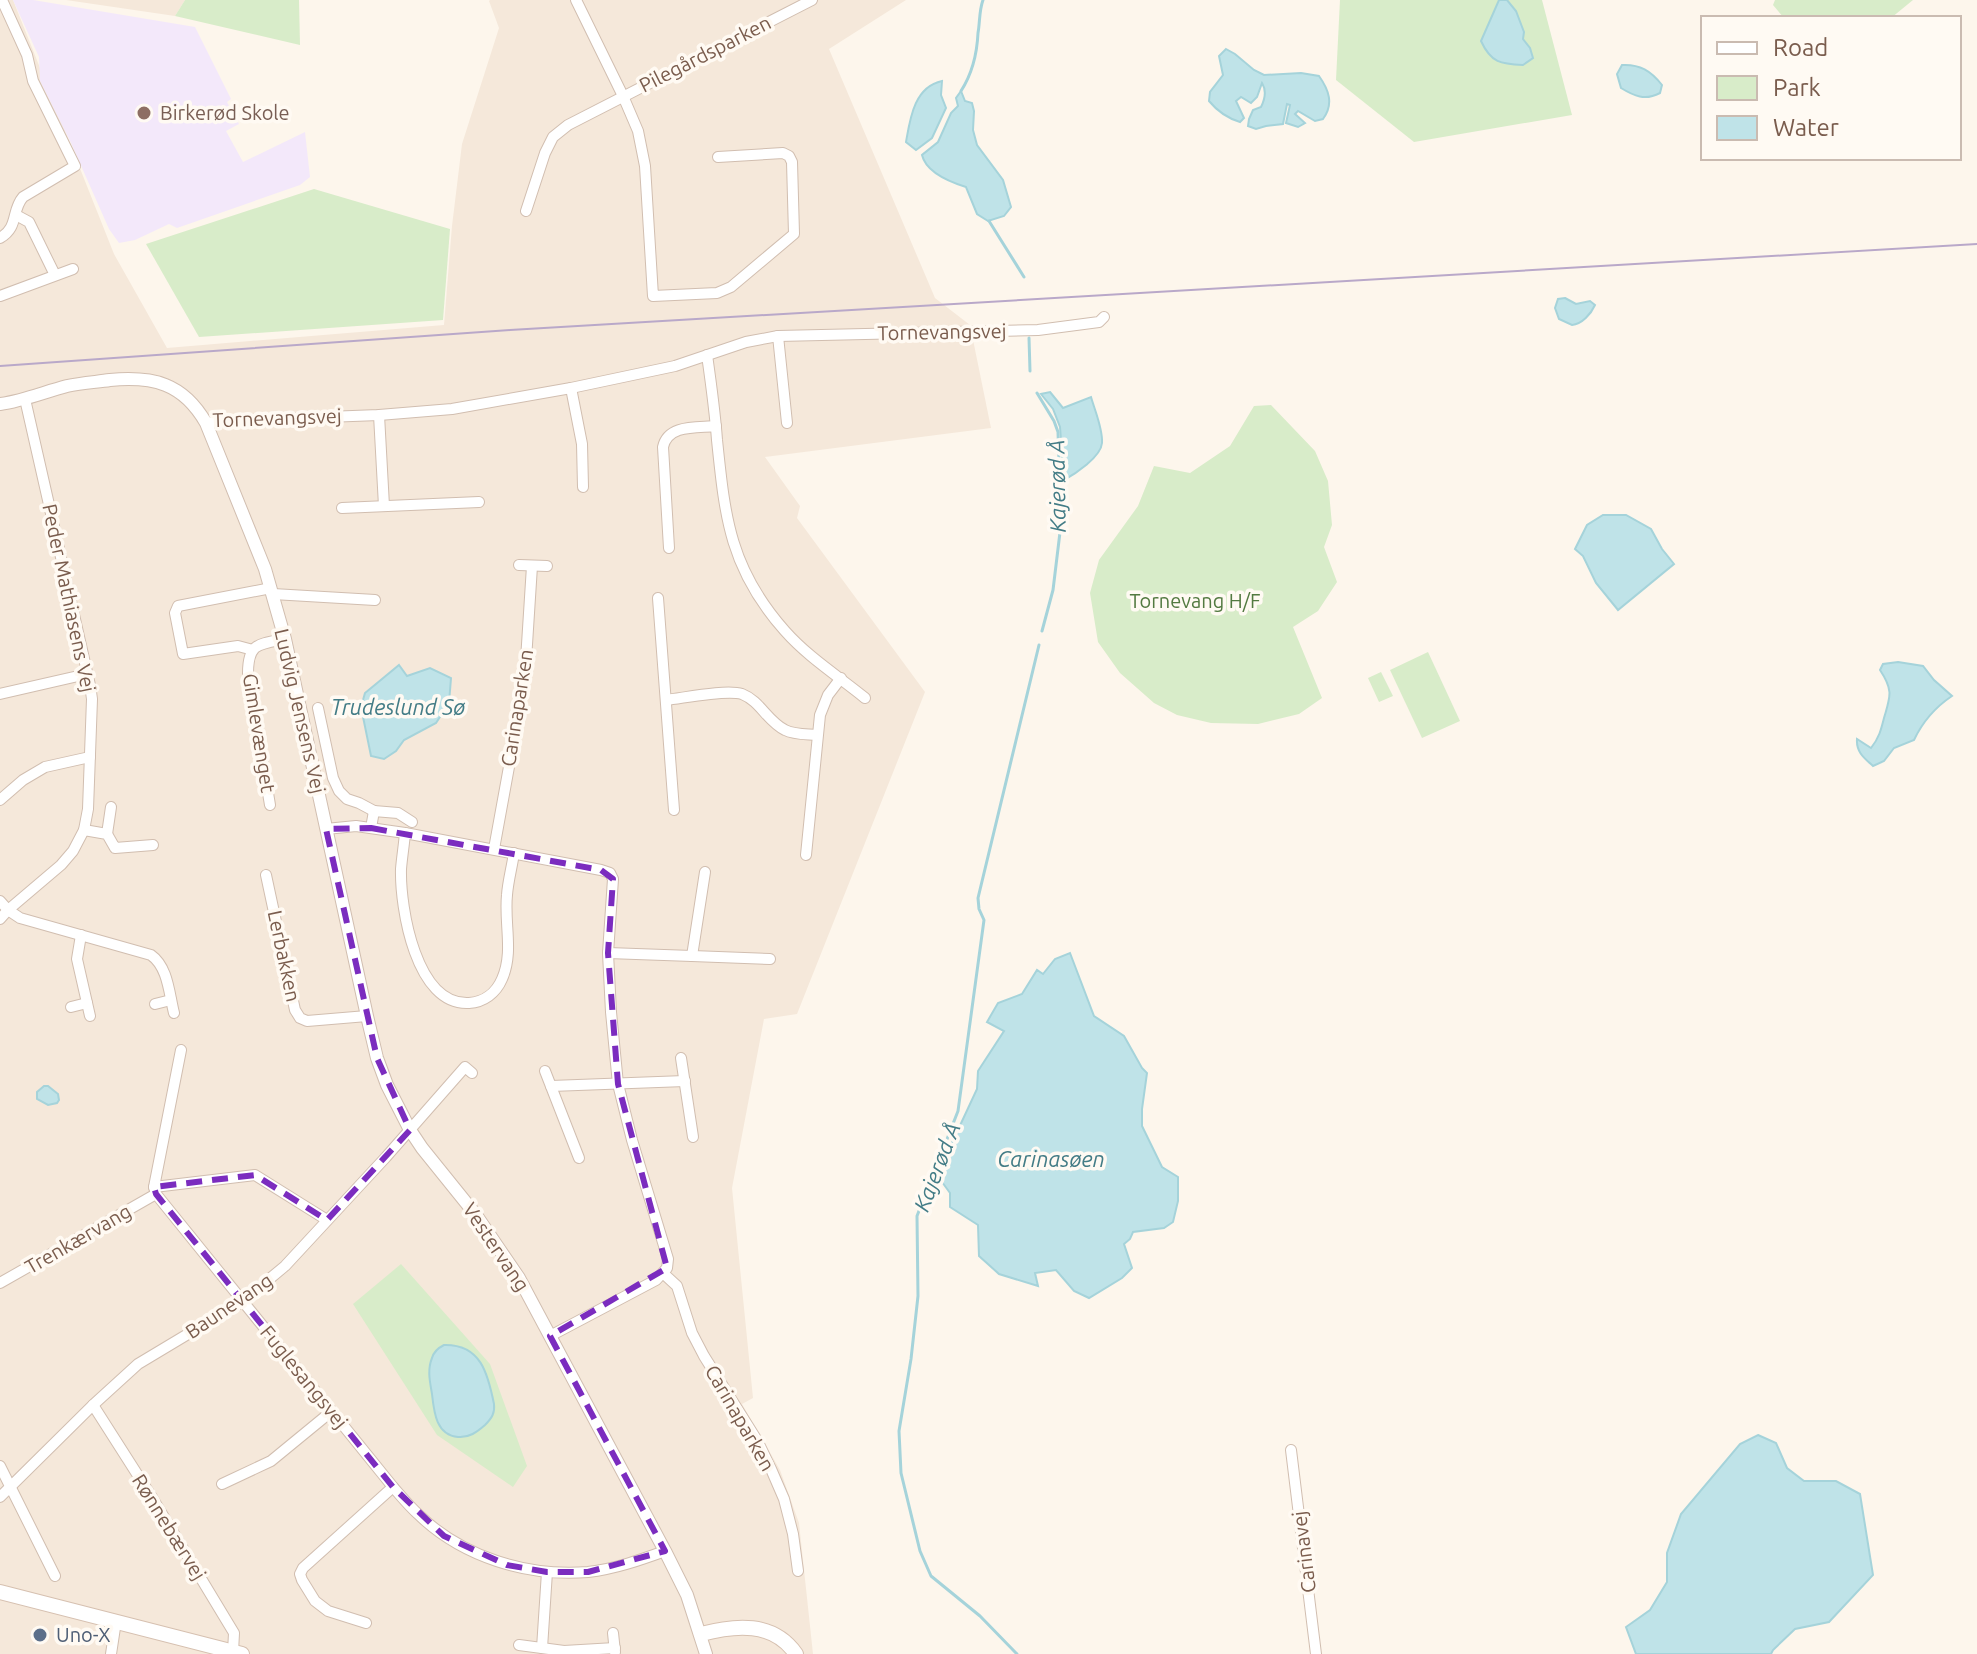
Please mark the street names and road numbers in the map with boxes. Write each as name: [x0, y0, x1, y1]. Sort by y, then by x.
street label: Pilegårdsparken: [635, 10, 774, 97]
street label: Tornevangsvej: [877, 319, 1007, 344]
street label: Tornevangsvej: [212, 404, 342, 431]
street label: Peder Mathiasens Vej: [38, 502, 101, 694]
street label: Ludvig Jensens Vej: [270, 626, 331, 796]
street label: Carinaparken: [496, 648, 537, 768]
street label: Gimlevænget: [239, 672, 280, 794]
street label: Lerbakken: [264, 908, 305, 1004]
street label: Vestervang: [458, 1198, 534, 1295]
street label: Trenkærvang: [21, 1199, 135, 1278]
street label: Baunevang: [181, 1268, 277, 1343]
street label: Fuglesangsvej: [256, 1321, 353, 1433]
street label: Carinaparken: [701, 1361, 780, 1475]
street label: Rønnebærvej: [128, 1470, 211, 1584]
street label: Carinavej: [1287, 1510, 1320, 1594]

